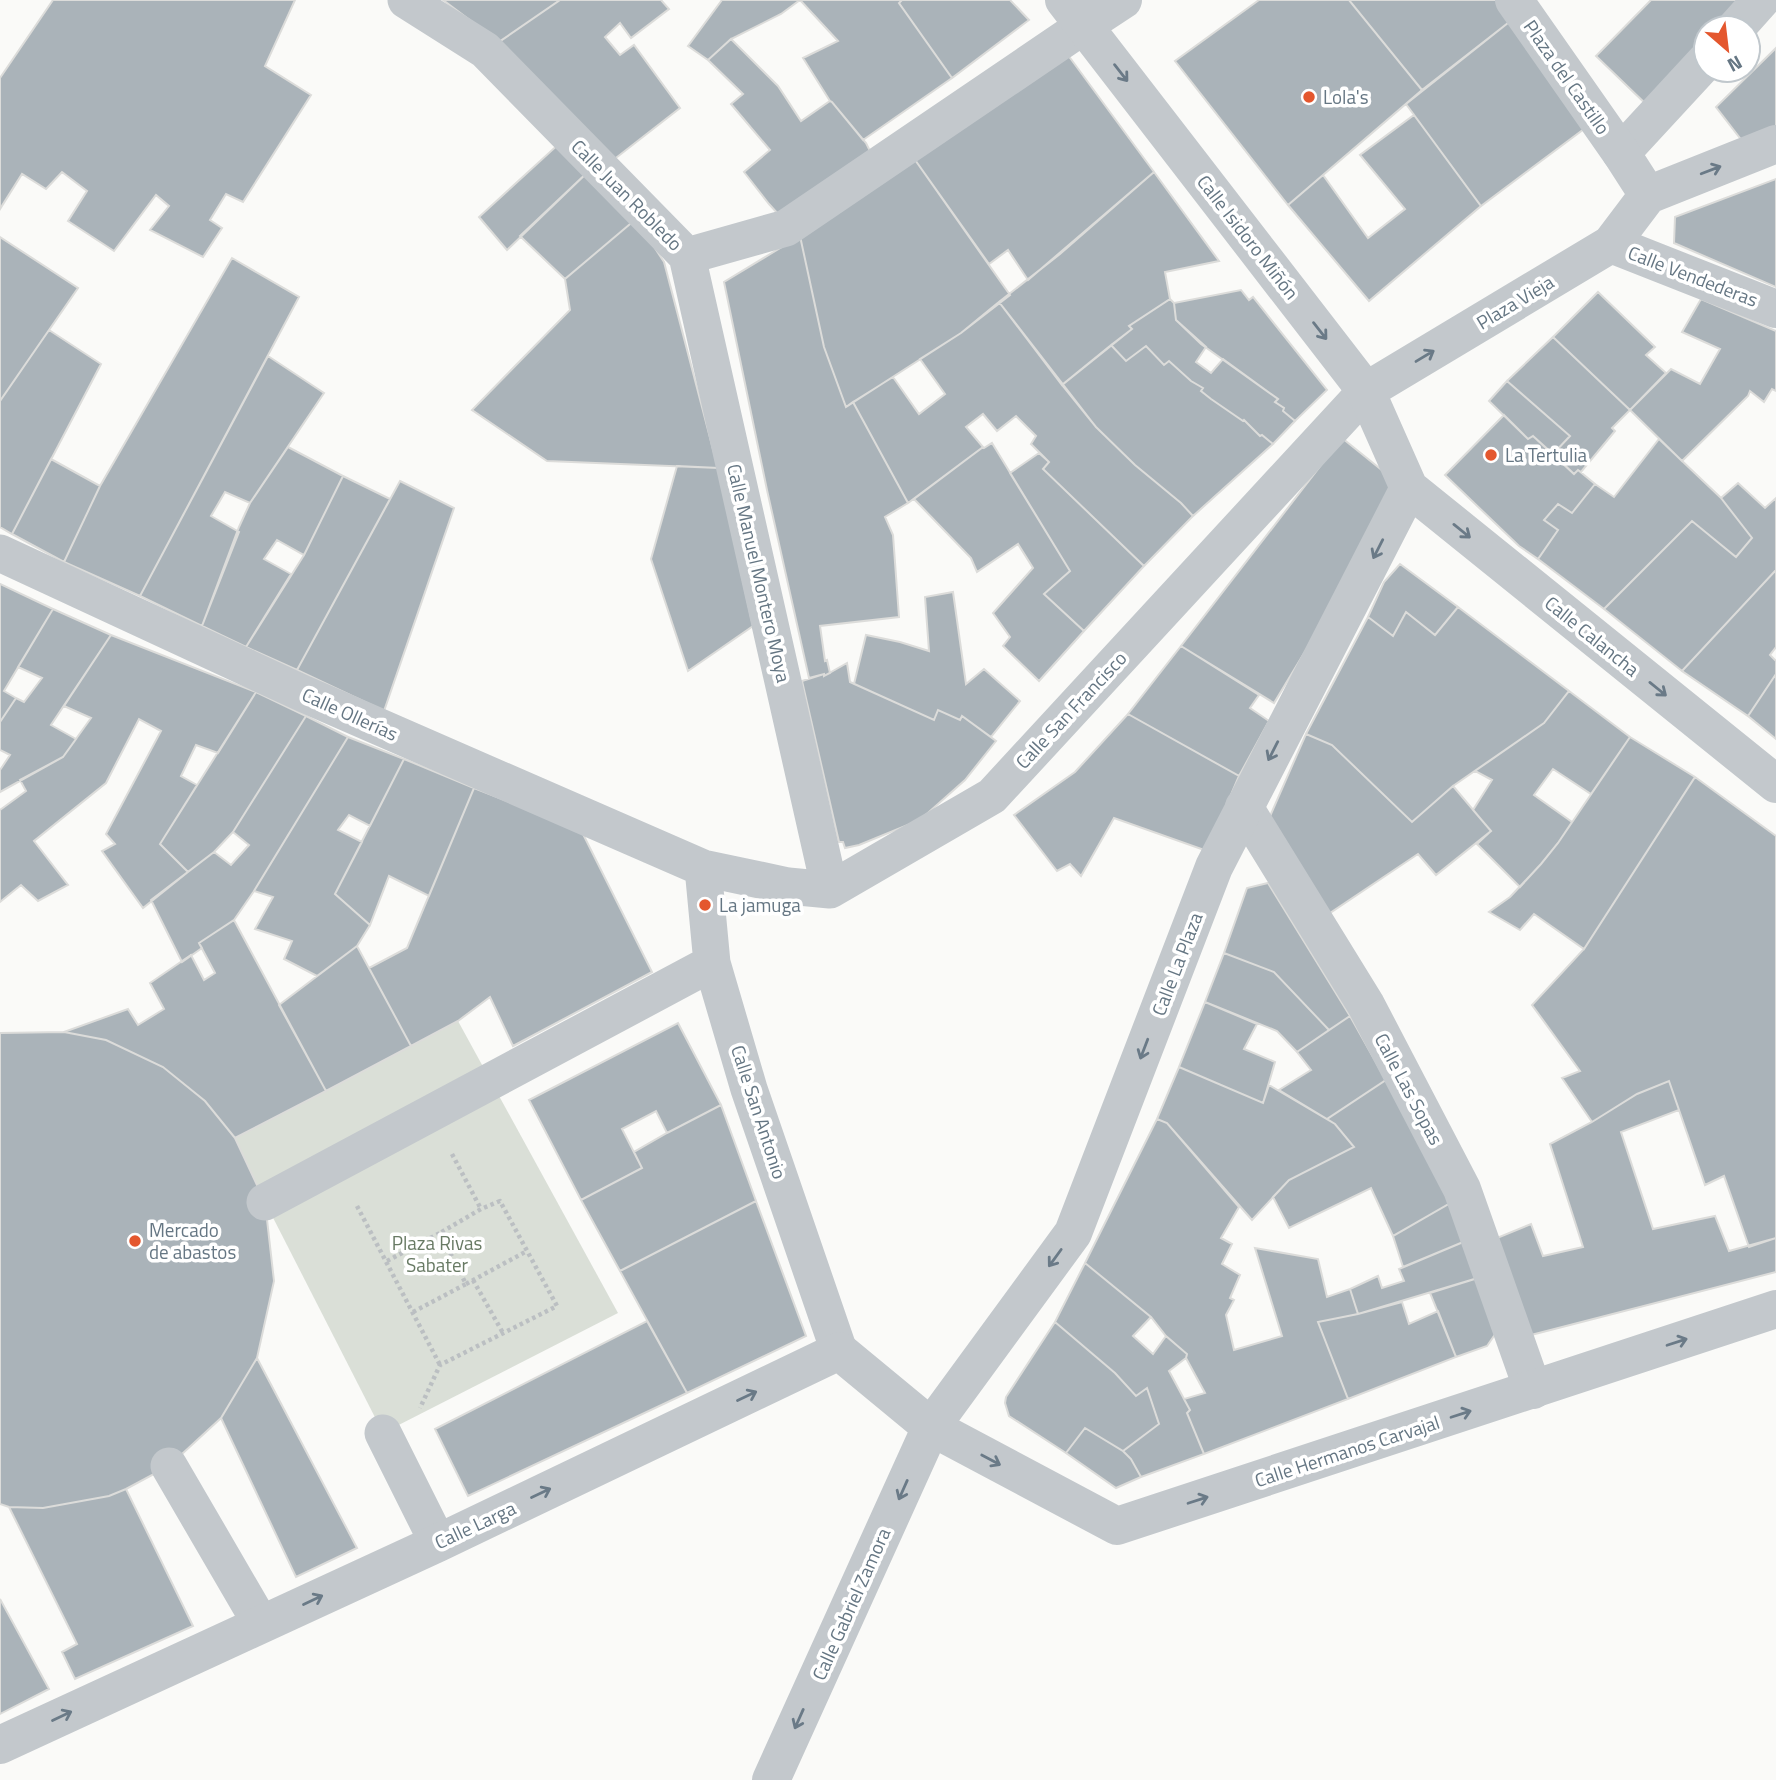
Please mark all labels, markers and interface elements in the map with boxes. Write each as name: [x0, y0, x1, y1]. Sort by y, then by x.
street label: Plaza del Castillo: [1517, 13, 1618, 140]
north arrow: [1692, 14, 1762, 84]
text: N: [1723, 49, 1748, 80]
one-way arrow: [1114, 63, 1129, 81]
place label: Lola's: [1323, 82, 1369, 111]
marker: Lola's: [1301, 89, 1317, 105]
street label: Calle Juan Robledo: [565, 132, 690, 257]
one-way arrow: [1700, 162, 1722, 175]
street label: Calle Isidoro Miñón: [1190, 168, 1306, 305]
street label: Calle Vendederas: [1624, 237, 1762, 314]
street label: Plaza Vieja: [1470, 267, 1559, 336]
one-way arrow: [1312, 321, 1327, 340]
one-way arrow: [1414, 349, 1434, 363]
place label: La Tertulia: [1505, 440, 1588, 469]
marker: La Tertulia: [1483, 447, 1499, 463]
street label: Calle Manuel Montero Moya: [720, 461, 799, 685]
one-way arrow: [1452, 523, 1471, 538]
one-way arrow: [1370, 538, 1384, 559]
street label: Calle Calancha: [1539, 588, 1646, 683]
street label: Calle San Francisco: [1008, 644, 1133, 775]
street label: Calle Ollerías: [298, 679, 403, 748]
one-way arrow: [1649, 682, 1667, 697]
one-way arrow: [1266, 740, 1280, 761]
place label: La jamuga: [719, 890, 801, 919]
marker: La jamuga: [697, 897, 713, 913]
street label: Calle La Plaza: [1144, 908, 1210, 1020]
street label: Calle Las Sopas: [1368, 1028, 1451, 1150]
one-way arrow: [1136, 1038, 1149, 1060]
street label: Calle San Antonio: [724, 1041, 795, 1183]
place label: Mercado de abastos: [149, 1215, 236, 1266]
park label: Plaza Rivas Sabater: [392, 1228, 483, 1279]
marker: Mercado de abastos: [127, 1233, 143, 1249]
one-way arrow: [1048, 1248, 1062, 1267]
one-way arrow: [1665, 1335, 1687, 1347]
one-way arrow: [736, 1388, 757, 1401]
one-way arrow: [1449, 1406, 1471, 1419]
street label: Calle Hermanos Carvajal: [1251, 1407, 1443, 1494]
one-way arrow: [981, 1453, 1001, 1467]
one-way arrow: [896, 1478, 909, 1500]
one-way arrow: [530, 1486, 551, 1500]
street label: Calle Larga: [429, 1493, 521, 1556]
one-way arrow: [1187, 1493, 1209, 1506]
street label: Calle Gabriel Zamora: [804, 1522, 897, 1685]
one-way arrow: [302, 1593, 323, 1607]
one-way arrow: [792, 1708, 805, 1729]
one-way arrow: [51, 1709, 72, 1722]

